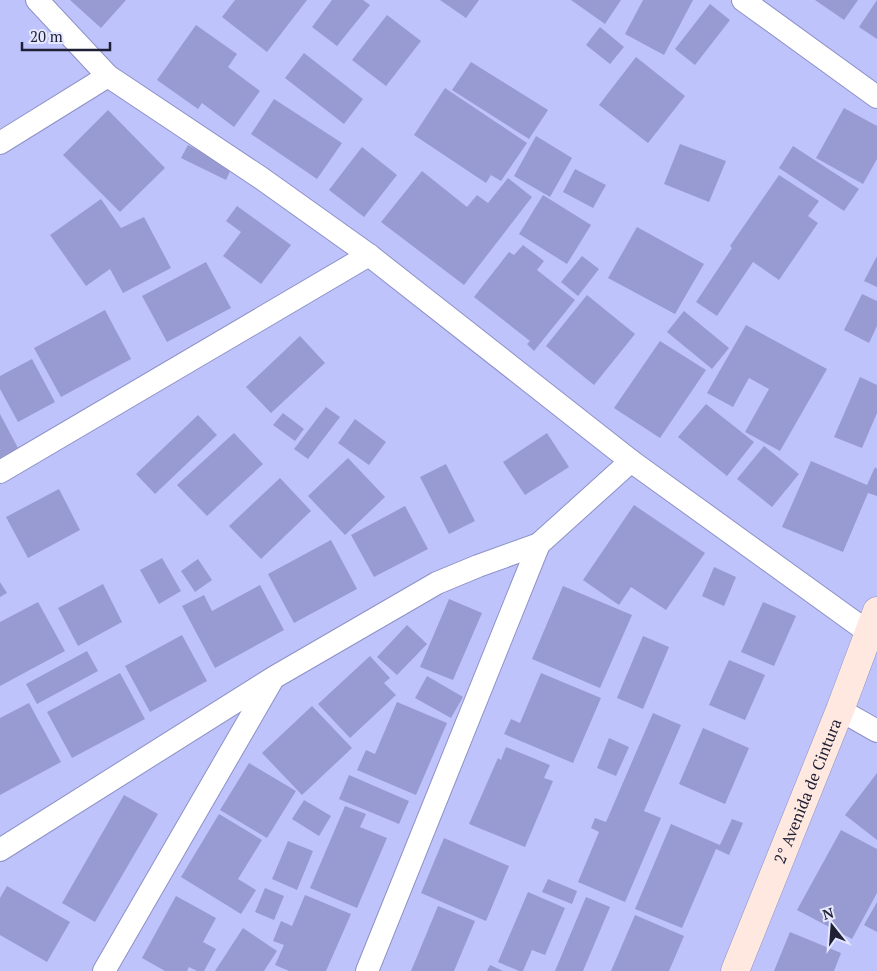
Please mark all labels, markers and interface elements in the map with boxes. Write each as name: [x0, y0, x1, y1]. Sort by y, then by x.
scale bar: [22, 20, 110, 52]
text: 20 m: [30, 26, 63, 46]
street label: 2° Avenida de Cintura: [768, 715, 846, 867]
north arrow: [807, 901, 857, 951]
text: N: [820, 902, 836, 924]

